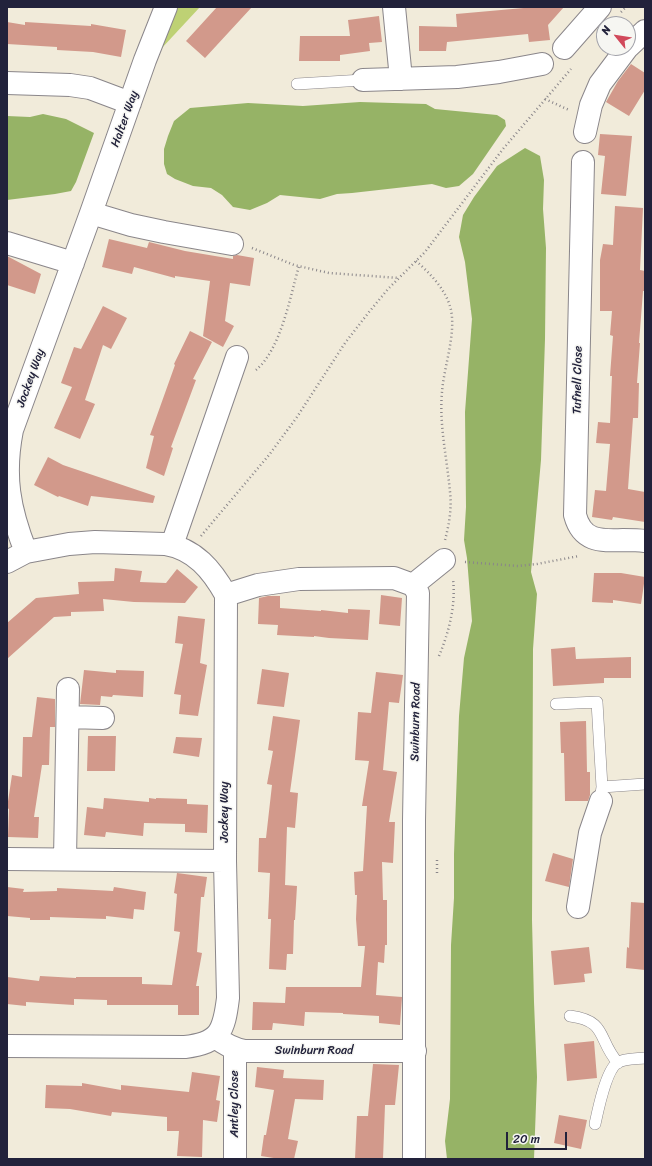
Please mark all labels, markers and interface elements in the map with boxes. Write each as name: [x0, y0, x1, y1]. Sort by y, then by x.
north arrow: [596, 16, 636, 56]
text: N: [596, 22, 616, 38]
street label: Halter Way: [108, 89, 142, 149]
street label: Tufnell Close: [570, 346, 586, 414]
street label: Jockey Way: [14, 347, 48, 409]
street label: Swinburn Road: [408, 683, 424, 761]
street label: Jockey Way: [218, 781, 232, 843]
street label: Swinburn Road: [275, 1044, 353, 1058]
street label: Antley Close: [228, 1070, 242, 1138]
scale bar: [508, 1124, 569, 1150]
text: 20 m: [513, 1128, 540, 1150]

